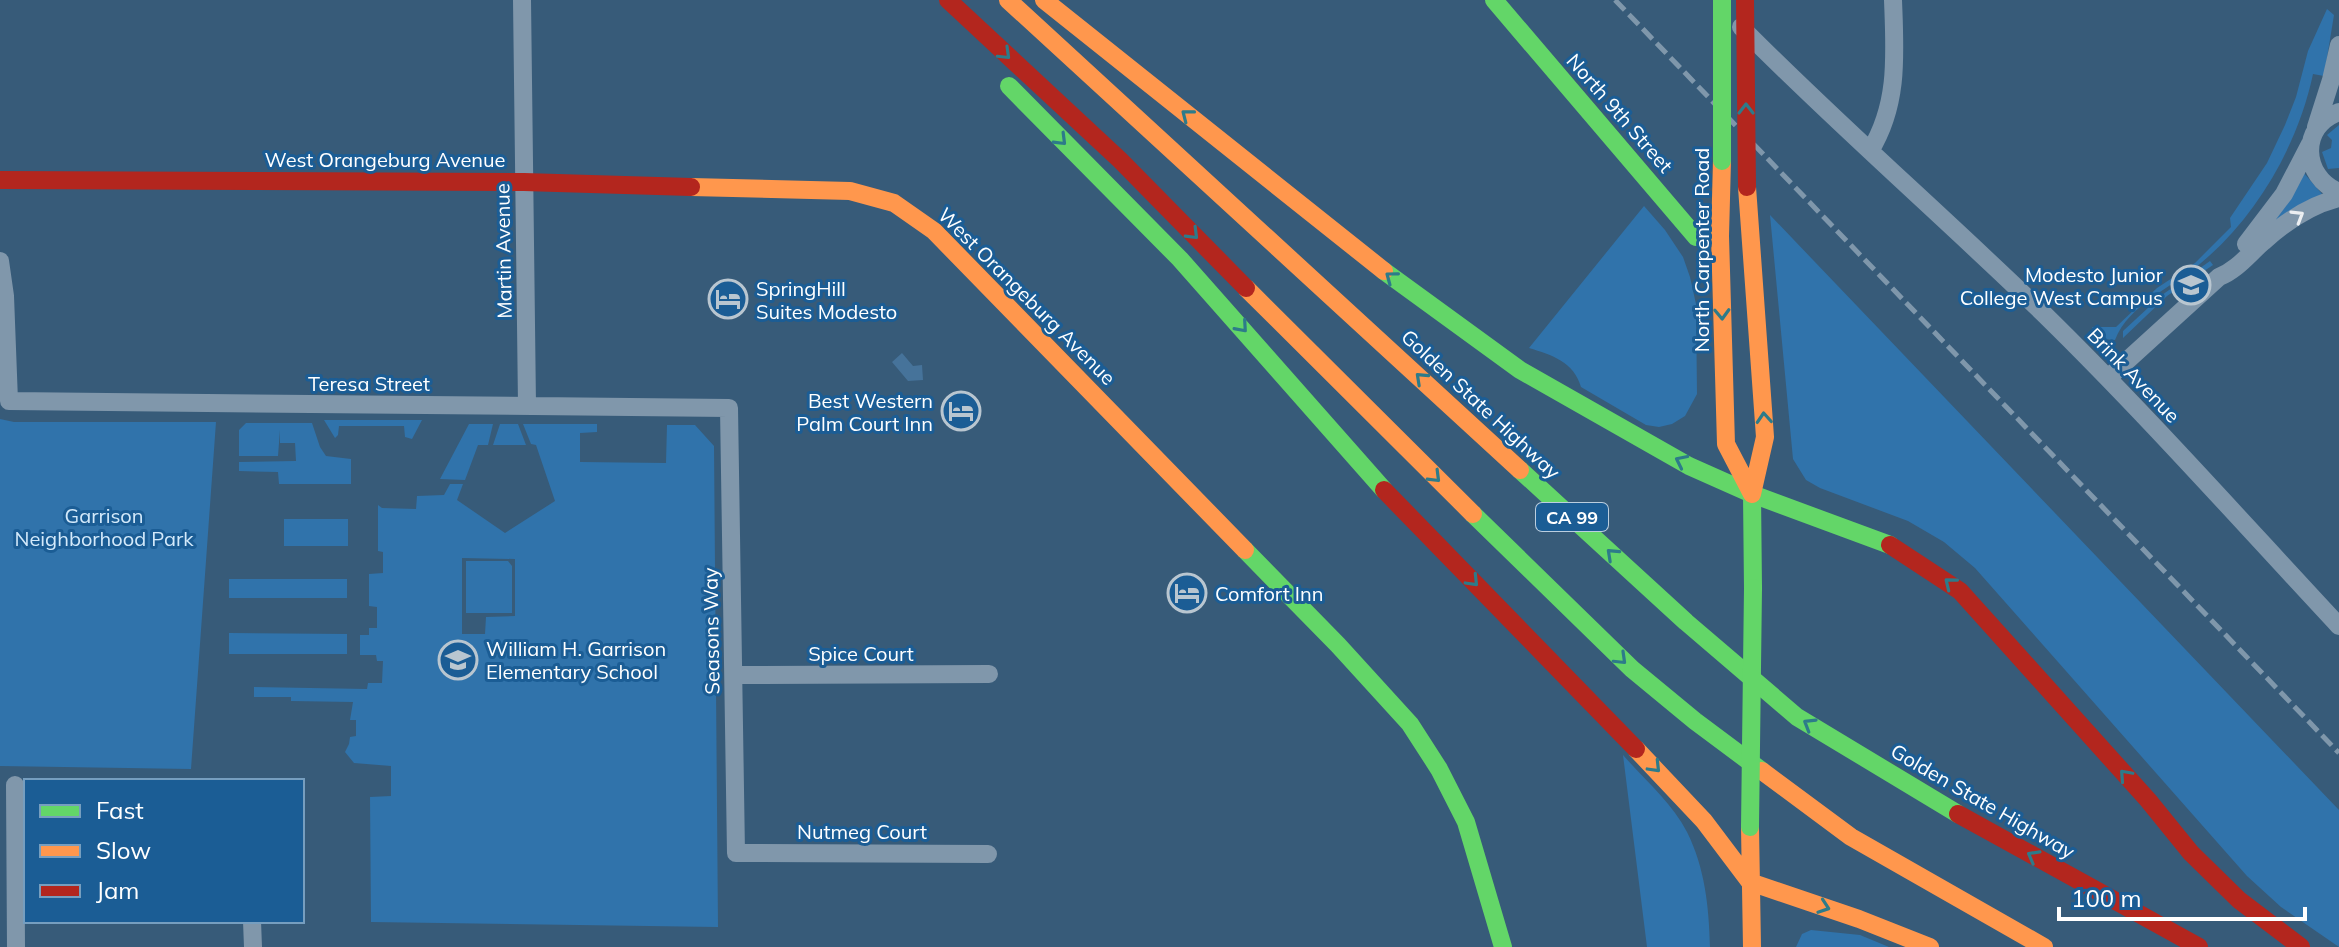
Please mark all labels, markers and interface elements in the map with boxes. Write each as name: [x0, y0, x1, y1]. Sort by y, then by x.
one-way arrow: [996, 44, 1010, 59]
street label: North 9th Street: [1562, 48, 1678, 178]
one-way arrow: [1737, 102, 1755, 115]
one-way arrow: [1181, 111, 1196, 125]
one-way arrow: [1052, 131, 1067, 145]
street label: West Orangeburg Avenue: [265, 147, 505, 172]
street label: North Carpenter Road: [1689, 148, 1714, 352]
street label: Martin Avenue: [489, 183, 517, 319]
street label: West Orangeburg Avenue: [933, 202, 1121, 390]
one-way arrow: [2289, 210, 2304, 226]
one-way arrow: [1183, 225, 1198, 239]
place label: Modesto Junior College West Campus: [1960, 262, 2164, 310]
school or university icon: Modesto Junior College West Campus: [2170, 264, 2212, 306]
one-way arrow: [1386, 272, 1400, 286]
place label: SpringHill Suites Modesto: [756, 276, 897, 324]
hotel icon: SpringHill Suites Modesto: [707, 278, 749, 320]
one-way arrow: [1714, 308, 1731, 321]
one-way arrow: [1232, 318, 1247, 332]
street label: Brink Avenue: [2082, 322, 2186, 428]
street label: Golden State Highway: [1396, 324, 1566, 484]
street label: Teresa Street: [308, 371, 430, 396]
one-way arrow: [1415, 374, 1430, 388]
place label: Best Western Palm Court Inn: [796, 388, 933, 436]
hotel icon: Best Western Palm Court Inn: [940, 390, 982, 432]
one-way arrow: [1756, 411, 1773, 424]
one-way arrow: [1674, 456, 1689, 471]
one-way arrow: [1426, 468, 1440, 483]
park label: Garrison Neighborhood Park: [15, 503, 194, 551]
road number: CA 99: [1536, 503, 1608, 531]
one-way arrow: [1607, 549, 1621, 564]
street label: Seasons Way: [697, 567, 725, 695]
hotel icon: Comfort Inn: [1166, 572, 1208, 614]
one-way arrow: [1464, 572, 1479, 586]
one-way arrow: [1945, 578, 1959, 593]
place label: Comfort Inn: [1215, 581, 1324, 606]
place label: William H. Garrison Elementary School: [486, 636, 666, 684]
school or university icon: William H. Garrison Elementary School: [437, 639, 479, 681]
street label: Spice Court: [808, 641, 914, 666]
one-way arrow: [1612, 650, 1626, 664]
one-way arrow: [1803, 718, 1818, 734]
street label: Golden State Highway: [1886, 738, 2080, 864]
one-way arrow: [1646, 758, 1660, 772]
one-way arrow: [2121, 769, 2135, 784]
legend: [24, 779, 304, 923]
text: Fast: [96, 795, 144, 825]
street label: Nutmeg Court: [797, 819, 927, 844]
text: Slow: [96, 835, 151, 865]
one-way arrow: [2027, 850, 2041, 865]
scale bar: [2059, 871, 2305, 921]
text: Jam: [96, 875, 139, 905]
text: 100 m: [2071, 883, 2142, 913]
one-way arrow: [1817, 898, 1831, 914]

